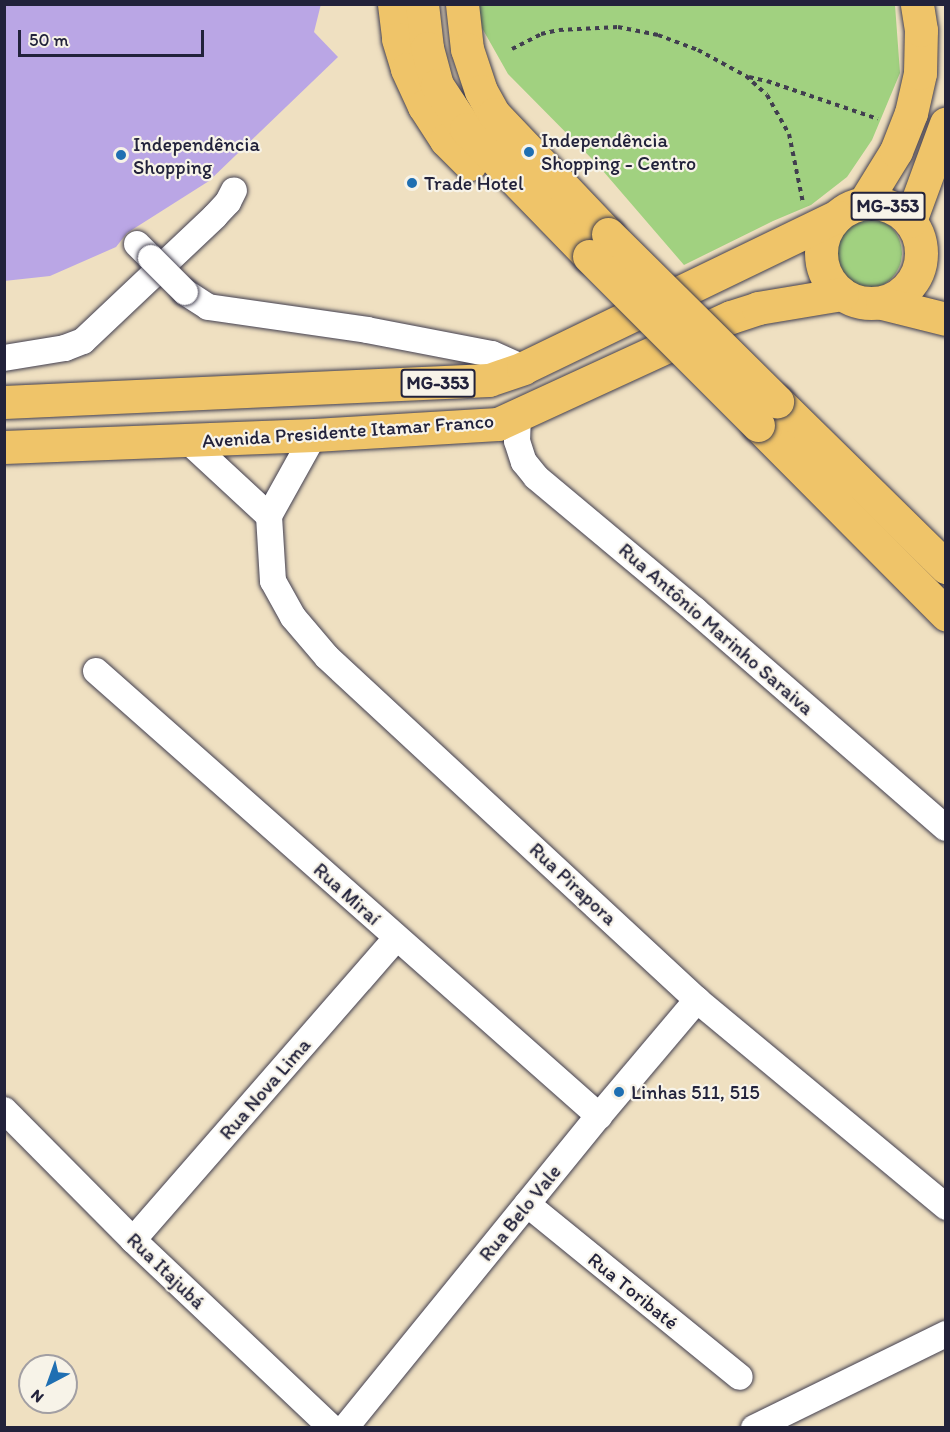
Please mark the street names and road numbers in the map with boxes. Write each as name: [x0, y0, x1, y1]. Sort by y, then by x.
road number: MG-353: [850, 191, 926, 221]
road number: MG-353: [400, 368, 476, 398]
street label: Avenida Presidente Itamar Franco: [202, 409, 494, 453]
street label: Rua Antônio Marinho Saraiva: [614, 538, 818, 720]
street label: Rua Pirapora: [525, 838, 621, 930]
street label: Rua Miraí: [309, 858, 385, 930]
street label: Rua Nova Lima: [214, 1033, 316, 1145]
street label: Rua Belo Vale: [474, 1160, 566, 1266]
street label: Rua Itajubá: [122, 1228, 210, 1314]
street label: Rua Toribaté: [584, 1248, 682, 1334]

